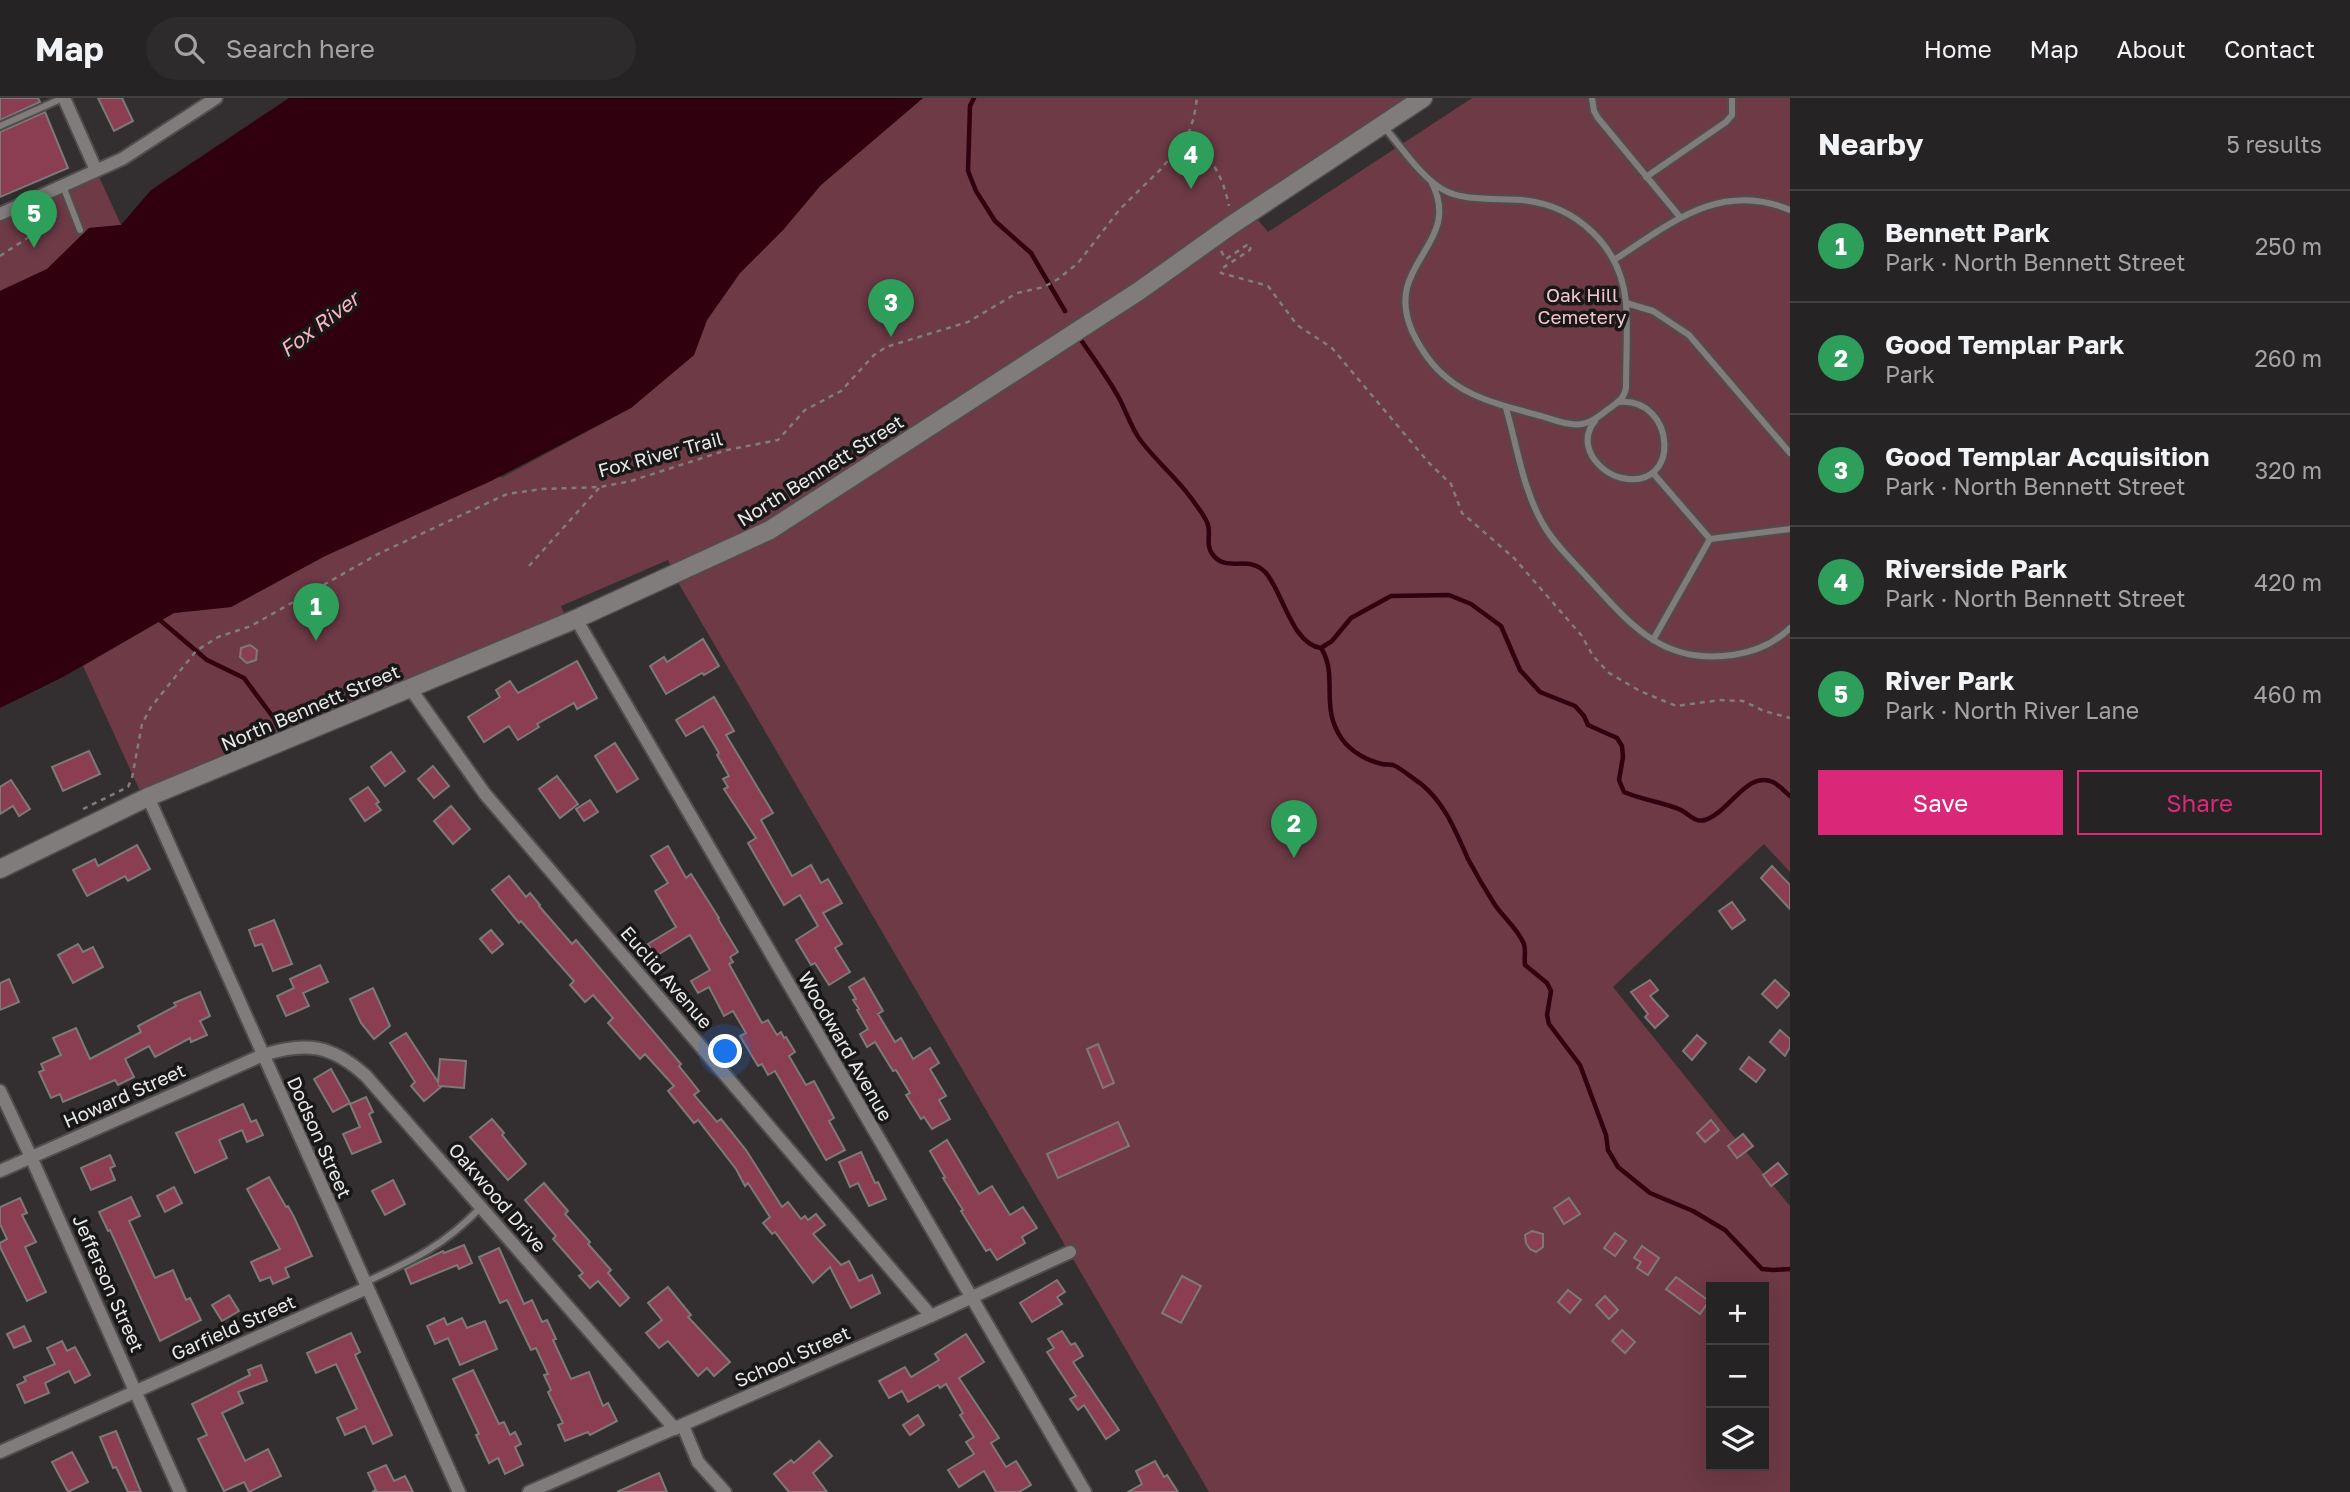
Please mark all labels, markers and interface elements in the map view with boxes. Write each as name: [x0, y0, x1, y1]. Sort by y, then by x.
search box: [146, 17, 636, 80]
text: Map: [35, 29, 104, 68]
icon: search: [170, 29, 208, 67]
text: Search here: [226, 33, 375, 64]
text: Home: [1924, 34, 1992, 63]
text: Map: [2030, 34, 2079, 63]
text: About: [2117, 34, 2186, 63]
text: Contact: [2224, 34, 2315, 63]
text: Nearby: [1818, 126, 1923, 162]
text: 5 results: [2226, 130, 2322, 158]
pin: 4: [1168, 131, 1214, 189]
pin: 5: [11, 190, 57, 248]
text: Bennett Park: [1885, 217, 2050, 248]
text: 1: [1835, 232, 1847, 260]
text: 250 m: [2255, 232, 2322, 260]
text: Park · North Bennett Street: [1885, 248, 2185, 276]
pin: 3: [868, 279, 914, 337]
park label: Oak Hill Cemetery: [1537, 283, 1627, 328]
water label: Fox River: [274, 284, 366, 362]
text: Good Templar Park: [1885, 329, 2124, 360]
text: 2: [1834, 344, 1848, 372]
text: 260 m: [2254, 344, 2322, 372]
text: Park: [1885, 360, 1935, 388]
street label: North Bennett Street: [733, 409, 907, 531]
street label: Fox River Trail: [595, 426, 725, 482]
text: Good Templar Acquisition: [1885, 441, 2209, 472]
text: 3: [1834, 456, 1848, 484]
text: 320 m: [2255, 456, 2322, 484]
text: Park · North Bennett Street: [1885, 472, 2185, 500]
text: Riverside Park: [1885, 553, 2068, 584]
text: 4: [1834, 568, 1848, 596]
text: 420 m: [2254, 568, 2322, 596]
pin: 1: [293, 583, 339, 641]
text: Park · North Bennett Street: [1885, 584, 2185, 612]
street label: North Bennett Street: [217, 659, 403, 755]
text: River Park: [1885, 665, 2015, 696]
text: 5: [1834, 680, 1848, 708]
text: 460 m: [2254, 680, 2322, 708]
text: Park · North River Lane: [1885, 696, 2139, 724]
button: Save: [1818, 770, 2063, 835]
button: Share: [2077, 770, 2322, 835]
pin: 2: [1271, 800, 1317, 858]
street label: Euclid Avenue: [616, 921, 718, 1033]
street label: Woodward Avenue: [794, 967, 898, 1125]
your location: [708, 1034, 742, 1068]
street label: Howard Street: [59, 1058, 189, 1132]
street label: Dodson Street: [283, 1073, 357, 1201]
street label: Oakwood Drive: [444, 1138, 552, 1256]
street label: Jefferson Street: [68, 1211, 150, 1355]
map controls: [1706, 1282, 1769, 1471]
button: +: [1706, 1282, 1769, 1345]
street label: Garfield Street: [167, 1289, 299, 1365]
street label: School Street: [731, 1320, 853, 1392]
button: −: [1706, 1345, 1769, 1408]
button: layers: [1706, 1408, 1769, 1471]

